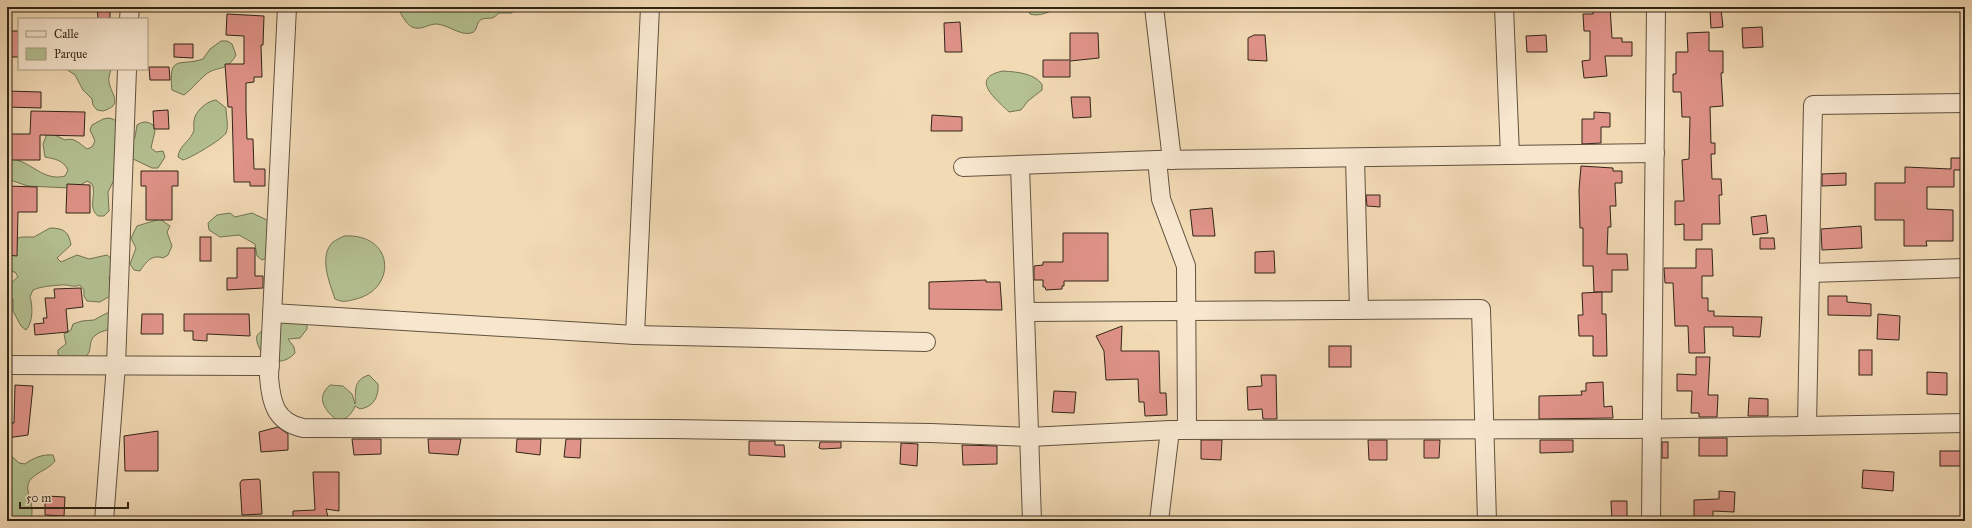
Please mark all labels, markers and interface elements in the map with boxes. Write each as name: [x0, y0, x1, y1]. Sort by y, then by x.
legend: [18, 18, 148, 70]
text: Calle: [54, 27, 79, 41]
text: Parque: [54, 47, 87, 62]
scale bar: [20, 484, 128, 510]
text: 50 m: [26, 491, 51, 505]

